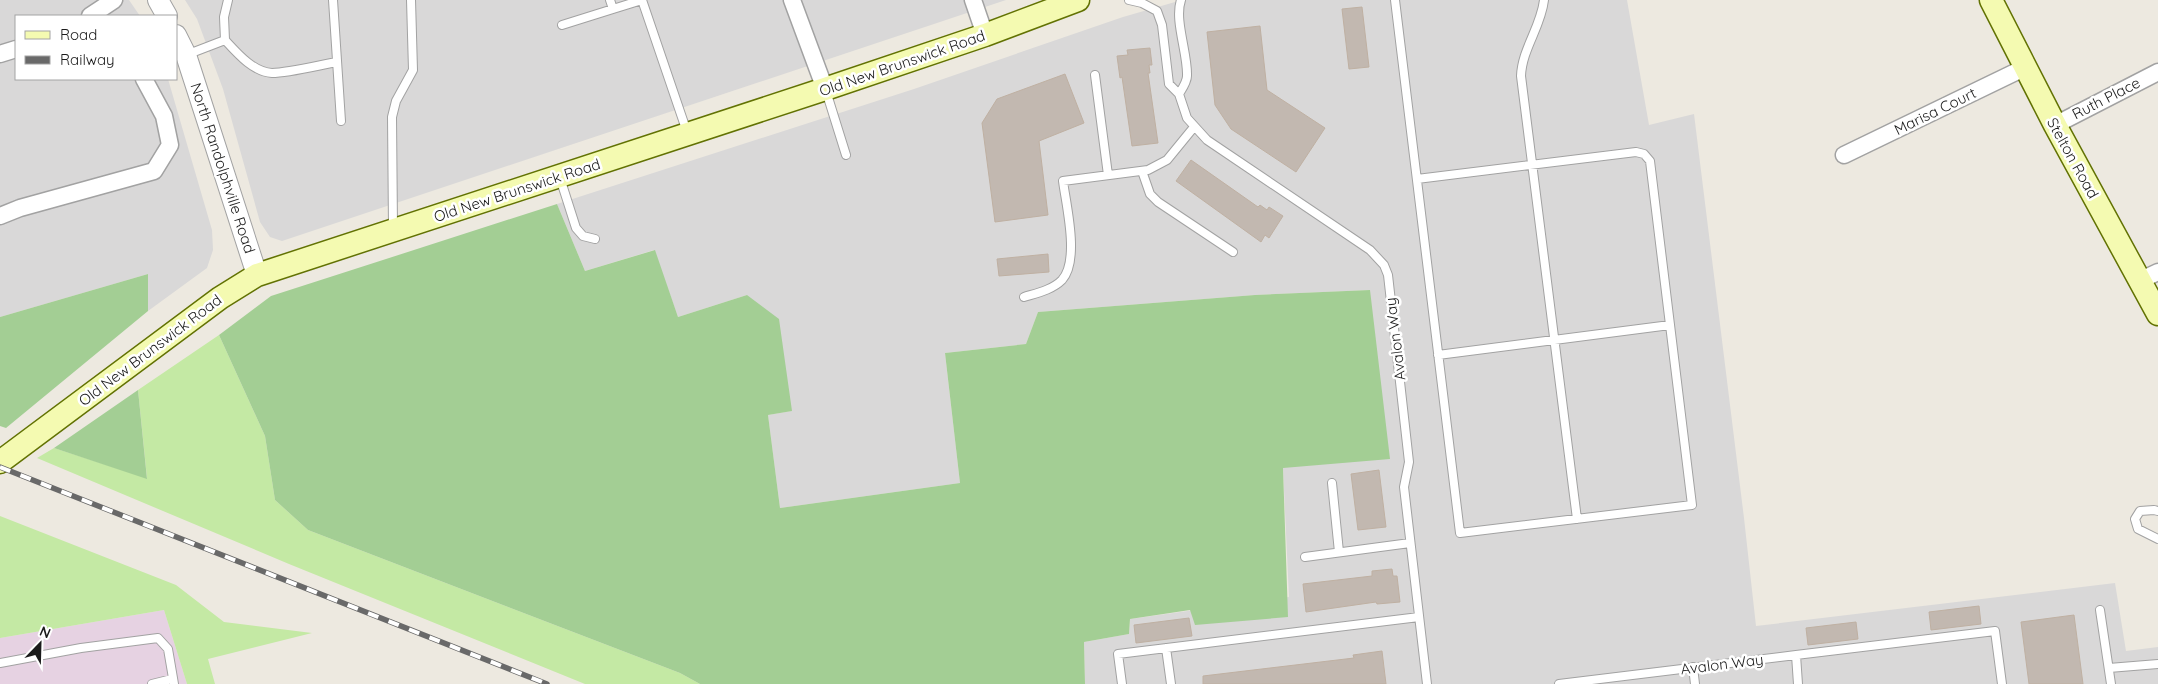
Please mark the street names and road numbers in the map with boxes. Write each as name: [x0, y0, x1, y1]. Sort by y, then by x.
street label: Old New Brunswick Road: [817, 26, 987, 100]
street label: Ruth Place: [2069, 73, 2143, 123]
street label: North Randolphville Road: [186, 80, 260, 256]
street label: Marisa Court: [1891, 83, 1979, 139]
street label: Stelton Road: [2043, 114, 2103, 202]
street label: Old New Brunswick Road: [431, 154, 603, 226]
street label: Old New Brunswick Road: [75, 290, 225, 410]
street label: Avalon Way: [1380, 296, 1410, 382]
street label: Avalon Way: [1679, 649, 1765, 679]

